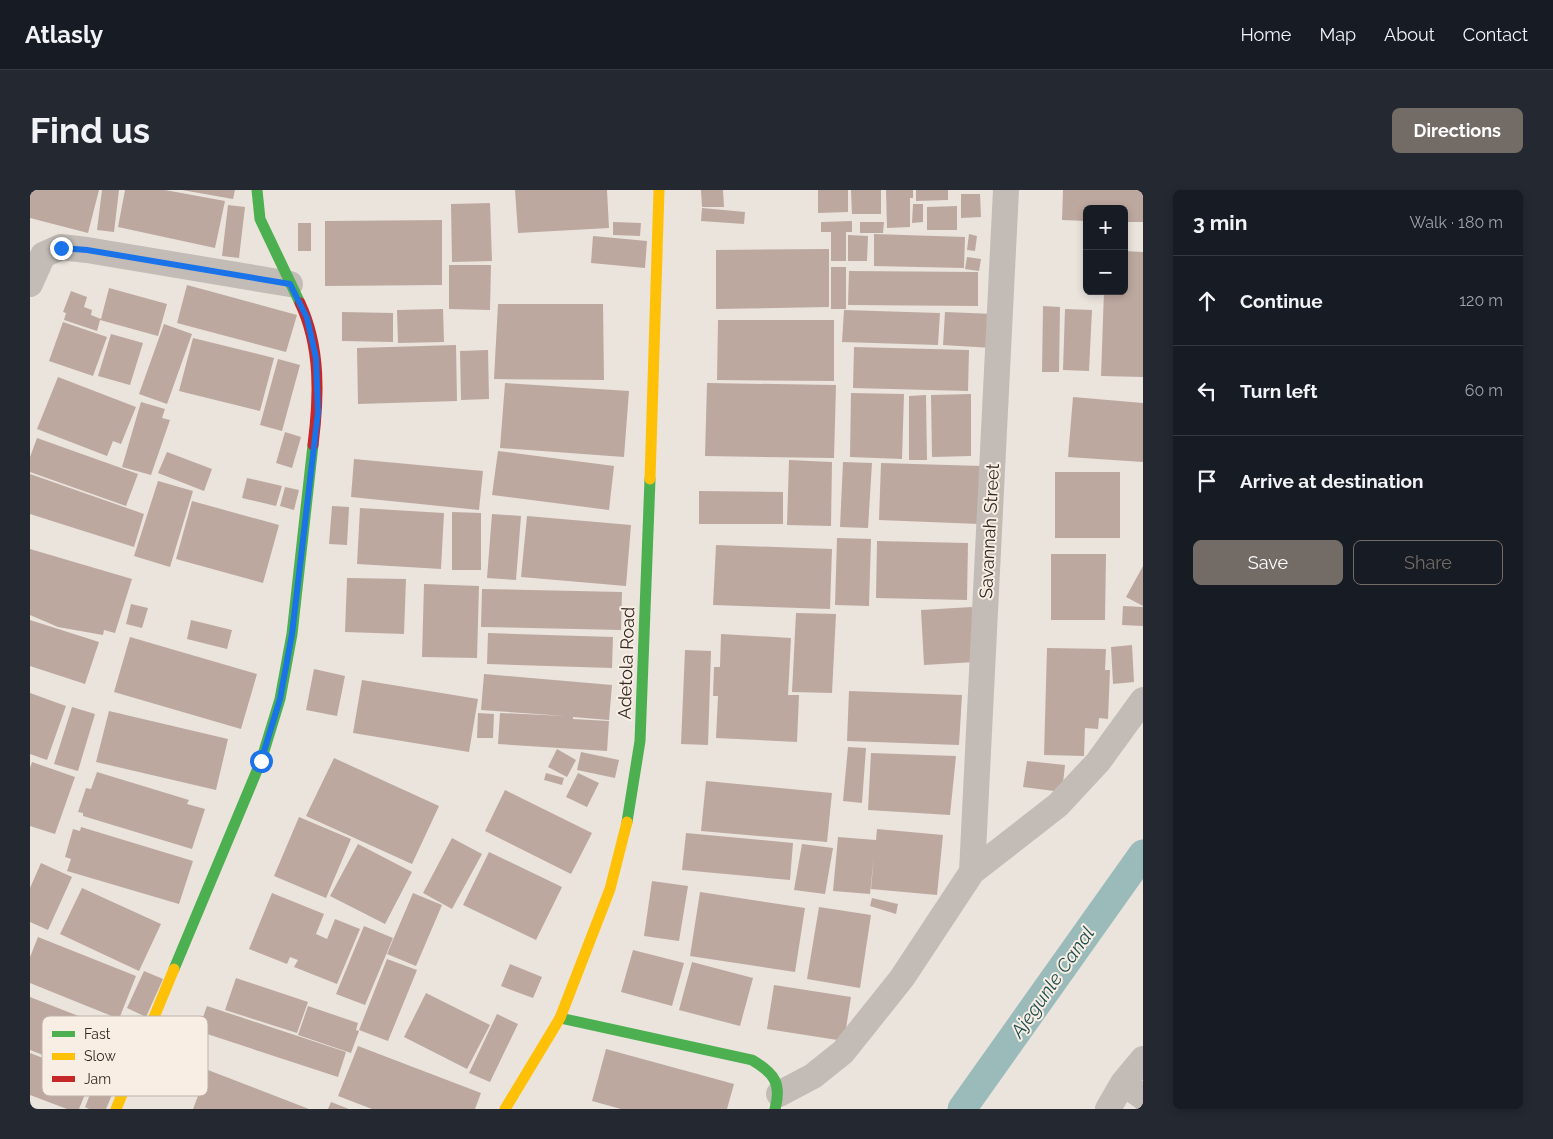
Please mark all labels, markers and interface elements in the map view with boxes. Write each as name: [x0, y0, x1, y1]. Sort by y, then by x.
text: Atlasly: [25, 20, 103, 49]
text: Home: [1240, 24, 1291, 45]
text: Map: [1319, 24, 1356, 45]
text: About: [1384, 24, 1435, 45]
text: Contact: [1463, 24, 1528, 45]
button: Directions: [1392, 108, 1523, 153]
text: Find us: [30, 110, 150, 151]
map controls: [1083, 205, 1128, 295]
button: +: [1083, 205, 1128, 250]
text: 3 min: [1193, 210, 1247, 235]
text: Walk · 180 m: [1409, 213, 1503, 232]
route end: [50, 237, 73, 260]
button: −: [1083, 250, 1128, 295]
icon: ahead: [1193, 287, 1221, 315]
text: Continue: [1240, 290, 1323, 312]
text: 120 m: [1459, 291, 1503, 310]
icon: left: [1193, 377, 1221, 405]
text: Turn left: [1240, 380, 1317, 402]
text: 60 m: [1465, 381, 1503, 400]
street label: Savannah Street: [975, 463, 1003, 599]
icon: arrive: [1193, 467, 1221, 495]
text: Arrive at destination: [1240, 470, 1424, 492]
button: Save: [1193, 540, 1343, 585]
button: Share: [1353, 540, 1503, 585]
street label: Adetola Road: [614, 606, 638, 720]
route start: [250, 750, 273, 773]
water label: Ajegunle Canal: [1005, 922, 1098, 1042]
legend: [42, 1016, 208, 1096]
text: Fast: [84, 1026, 111, 1042]
text: Slow: [84, 1048, 116, 1064]
text: Jam: [84, 1071, 111, 1087]

